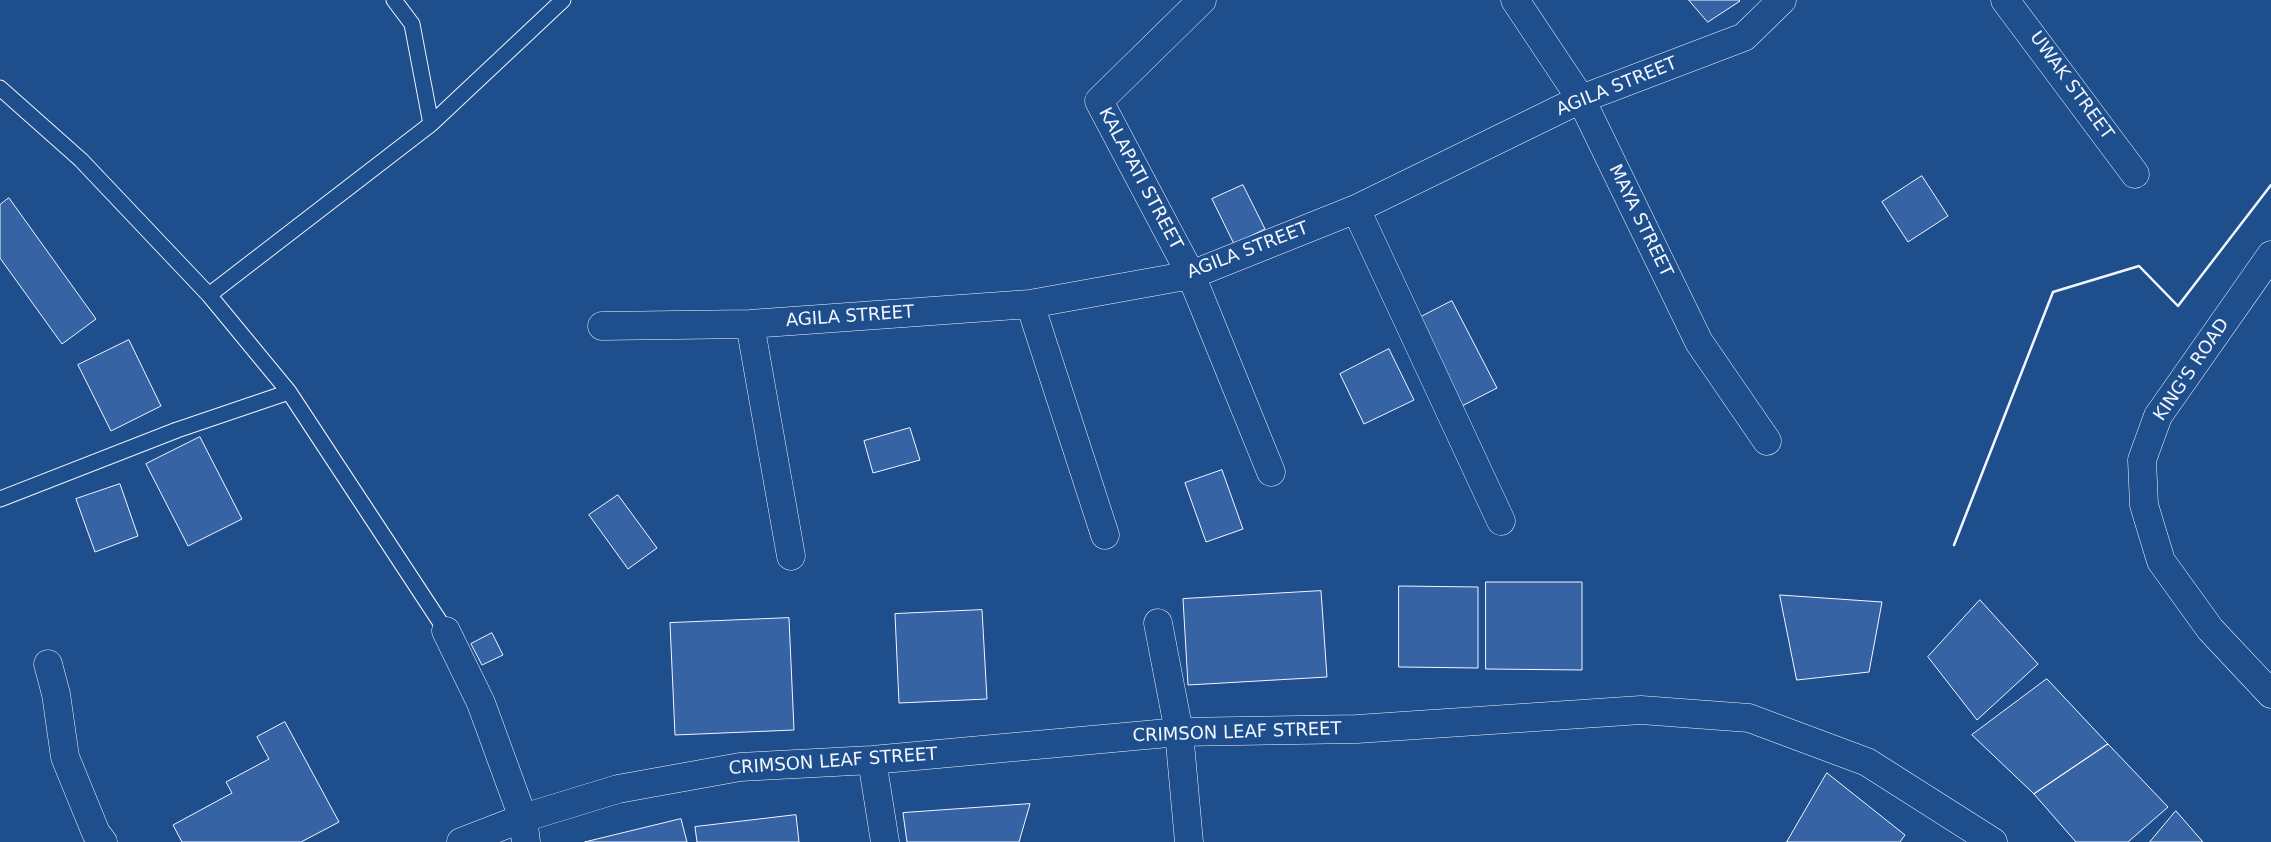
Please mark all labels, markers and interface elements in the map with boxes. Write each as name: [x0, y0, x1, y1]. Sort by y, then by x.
street label: UWAK STREET: [2024, 28, 2118, 144]
street label: AGILA STREET: [1553, 53, 1681, 121]
street label: KALAPATI STREET: [1093, 104, 1187, 254]
street label: MAYA STREET: [1603, 161, 1677, 281]
street label: AGILA STREET: [1184, 218, 1312, 284]
street label: AGILA STREET: [785, 302, 915, 332]
street label: KING'S ROAD: [2150, 315, 2234, 425]
street label: CRIMSON LEAF STREET: [1132, 719, 1342, 747]
street label: CRIMSON LEAF STREET: [728, 744, 938, 780]

